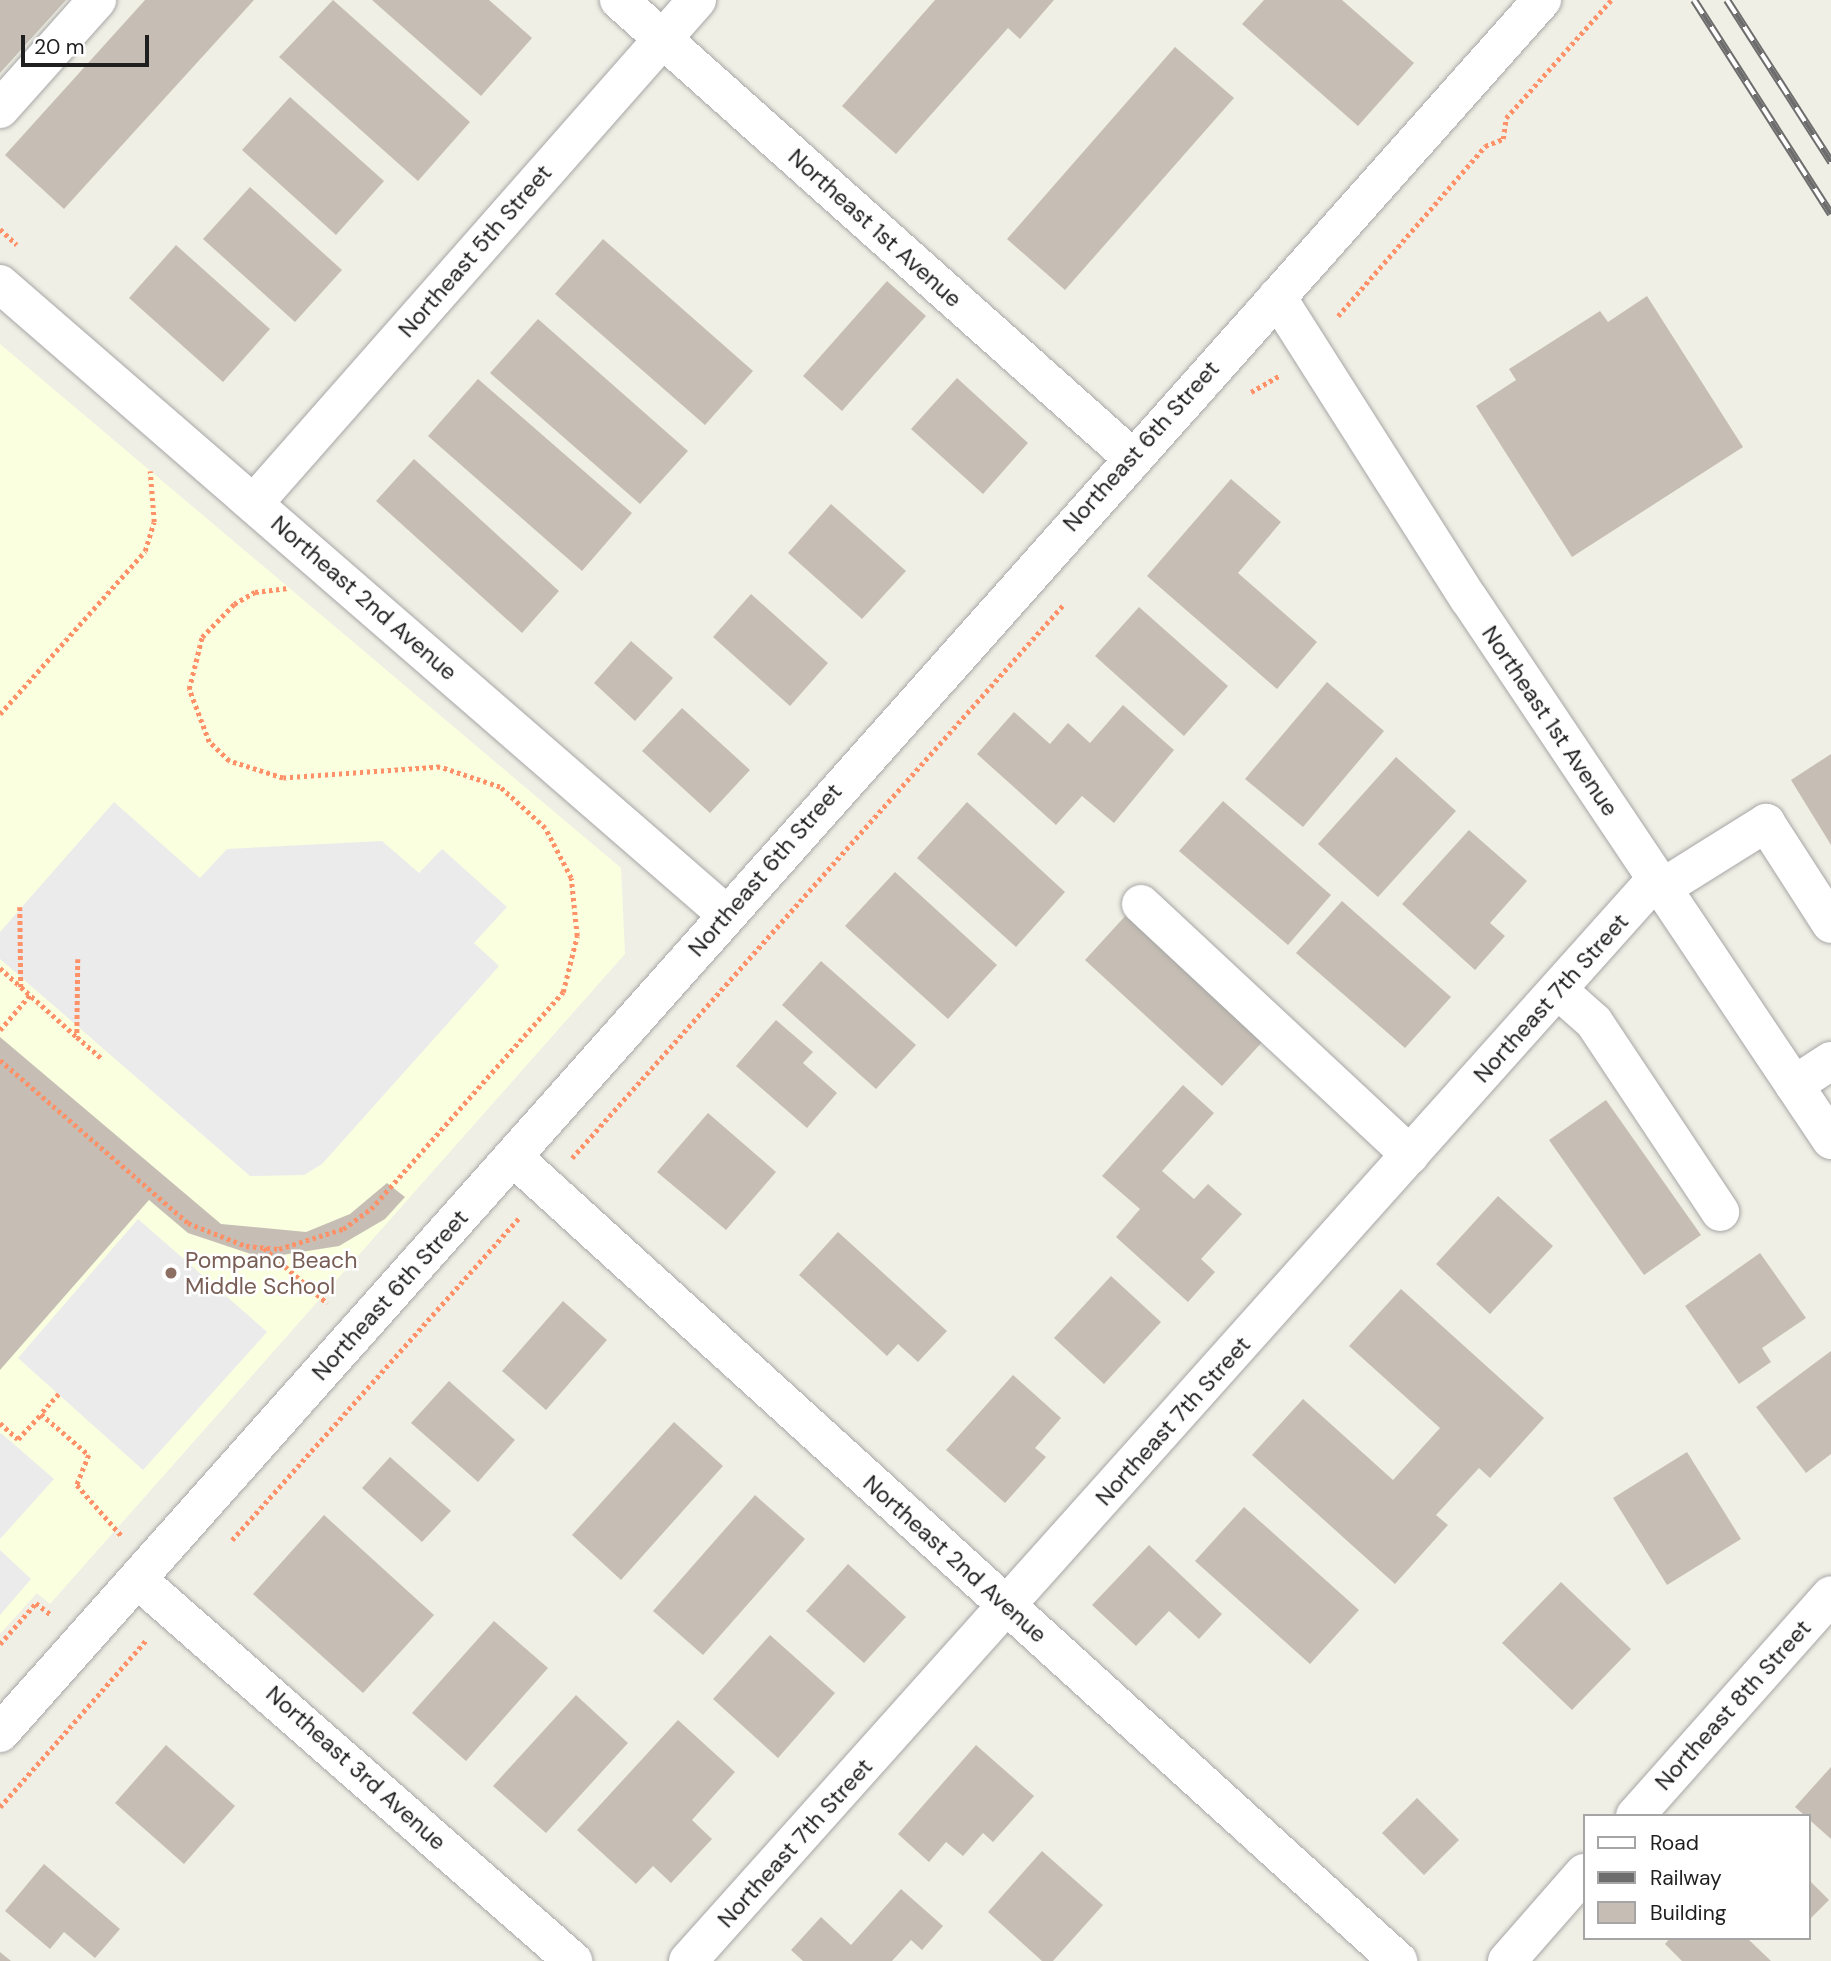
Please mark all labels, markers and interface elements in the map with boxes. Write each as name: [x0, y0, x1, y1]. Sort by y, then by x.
scale bar: [24, 21, 152, 65]
text: 20 m: [34, 33, 85, 61]
street label: Northeast 1st Avenue: [783, 143, 967, 313]
street label: Northeast 5th Street: [393, 159, 557, 343]
street label: Northeast 6th Street: [1057, 355, 1225, 537]
street label: Northeast 2nd Avenue: [265, 510, 463, 686]
street label: Northeast 1st Avenue: [1476, 621, 1624, 821]
street label: Northeast 6th Street: [682, 778, 848, 962]
street label: Northeast 7th Street: [1468, 908, 1634, 1088]
street label: Northeast 6th Street: [306, 1204, 474, 1386]
place label: Pompano Beach Middle School: [185, 1246, 357, 1300]
marker: Pompano Beach Middle School: [163, 1265, 179, 1281]
street label: Northeast 7th Street: [1090, 1331, 1256, 1511]
street label: Northeast 2nd Avenue: [858, 1469, 1052, 1649]
street label: Northeast 8th Street: [1649, 1614, 1817, 1796]
street label: Northeast 3rd Avenue: [260, 1680, 452, 1856]
street label: Northeast 7th Street: [712, 1753, 878, 1933]
legend: [1582, 1814, 1810, 1940]
text: Road: [1650, 1829, 1699, 1857]
text: Railway: [1650, 1864, 1722, 1892]
text: Building: [1650, 1899, 1726, 1927]

